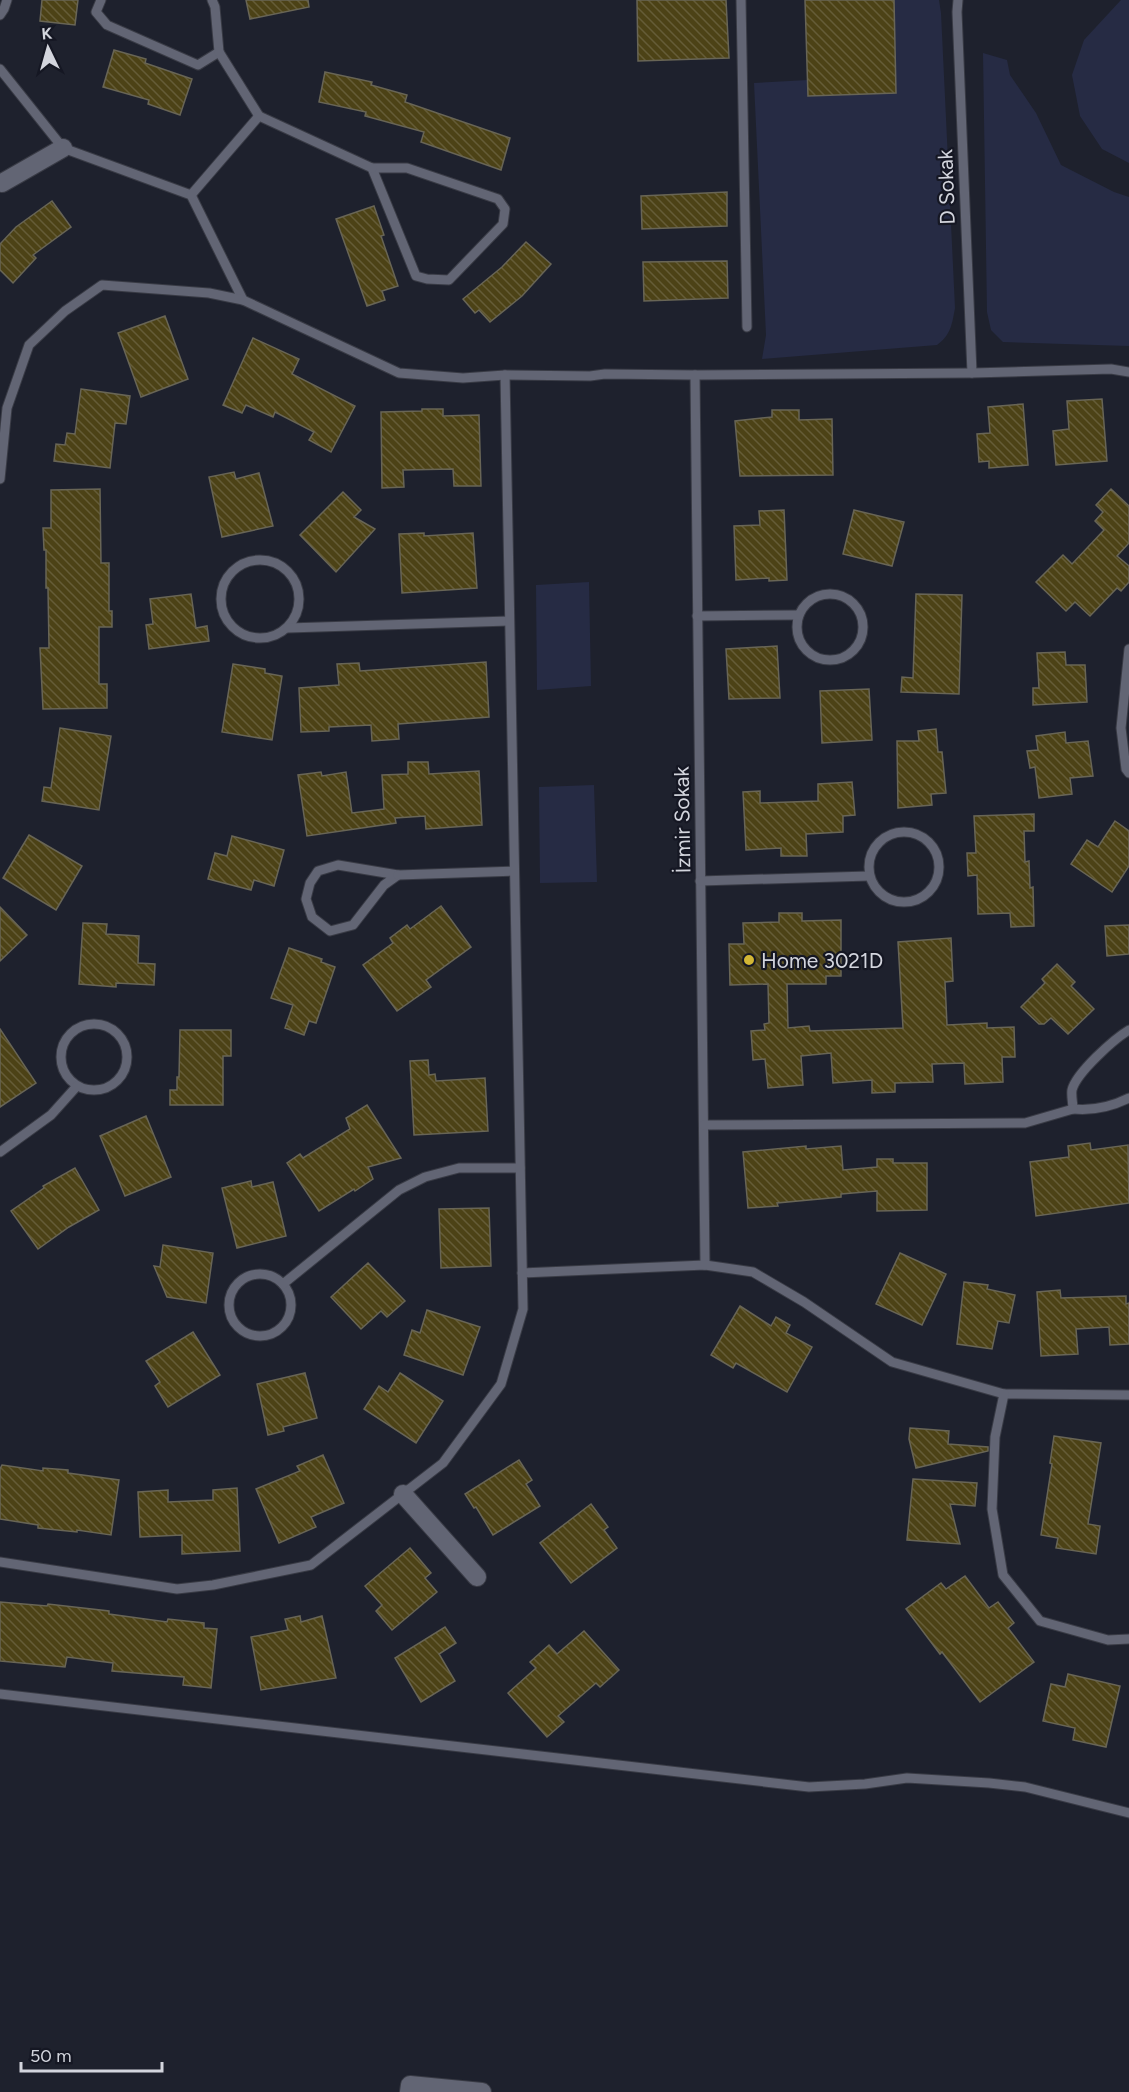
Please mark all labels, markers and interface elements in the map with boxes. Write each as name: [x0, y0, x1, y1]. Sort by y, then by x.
north arrow: [18, 18, 78, 78]
text: K: [41, 24, 53, 43]
street label: D Sokak: [932, 148, 960, 225]
street label: İzmir Sokak: [669, 766, 695, 874]
place label: Home 3021D: [761, 948, 883, 973]
marker: Home 3021D: [742, 953, 756, 967]
scale bar: [21, 2035, 162, 2073]
text: 50 m: [30, 2045, 72, 2067]

